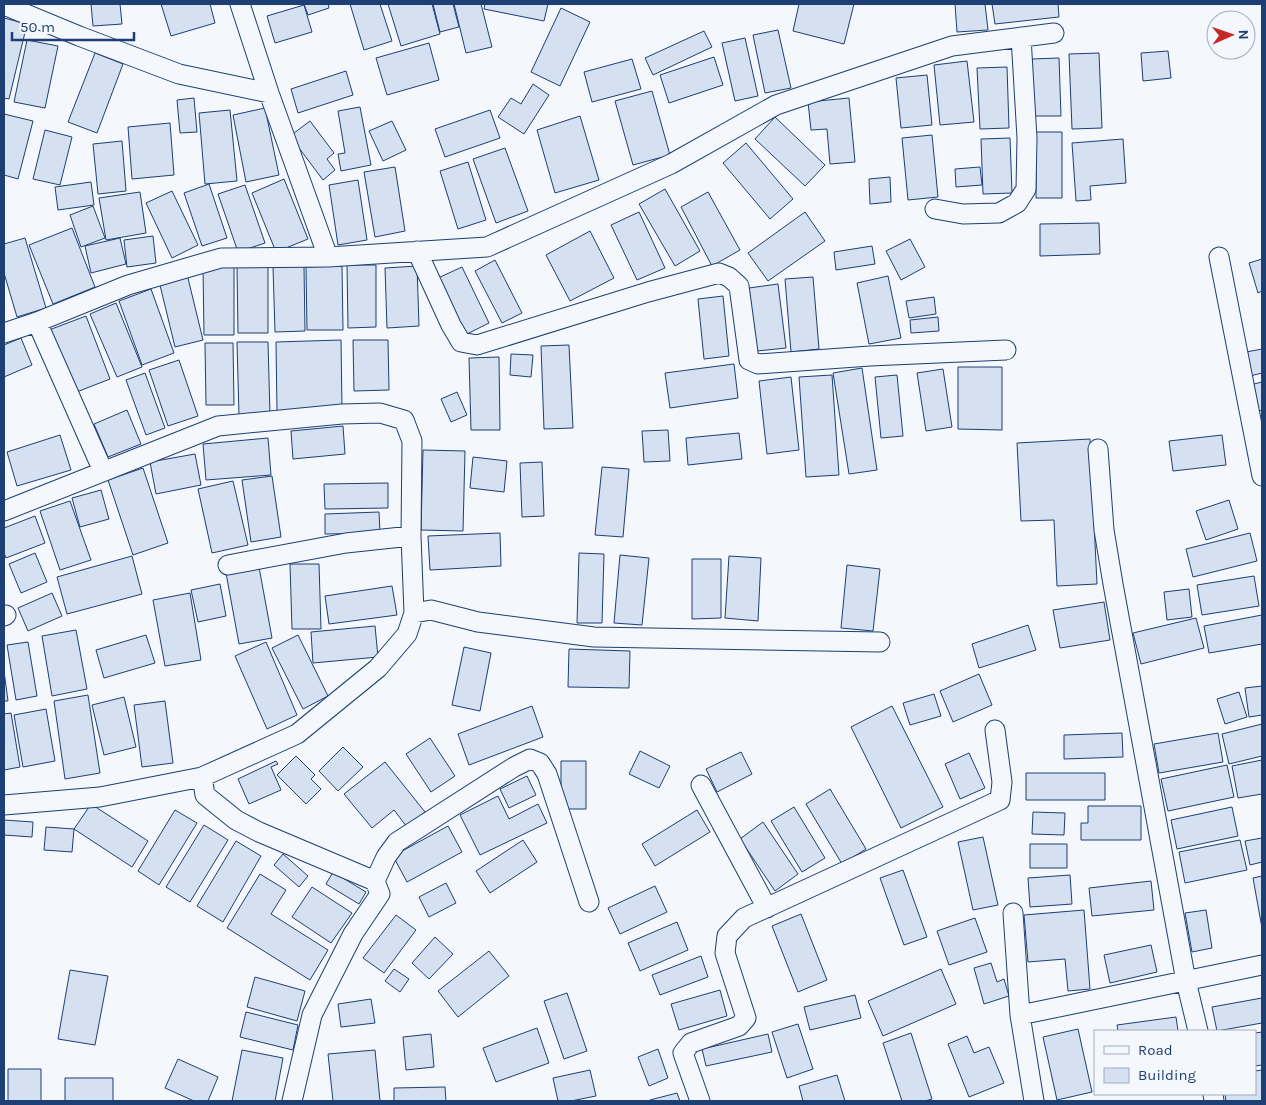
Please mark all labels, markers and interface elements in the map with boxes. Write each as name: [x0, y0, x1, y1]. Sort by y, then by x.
scale bar: [12, 10, 135, 42]
north arrow: [1206, 10, 1256, 60]
text: 50 m: [20, 18, 55, 36]
text: N: [1235, 29, 1252, 40]
legend: [1094, 1030, 1256, 1095]
text: Road: [1138, 1041, 1173, 1059]
text: Building: [1138, 1066, 1196, 1084]

